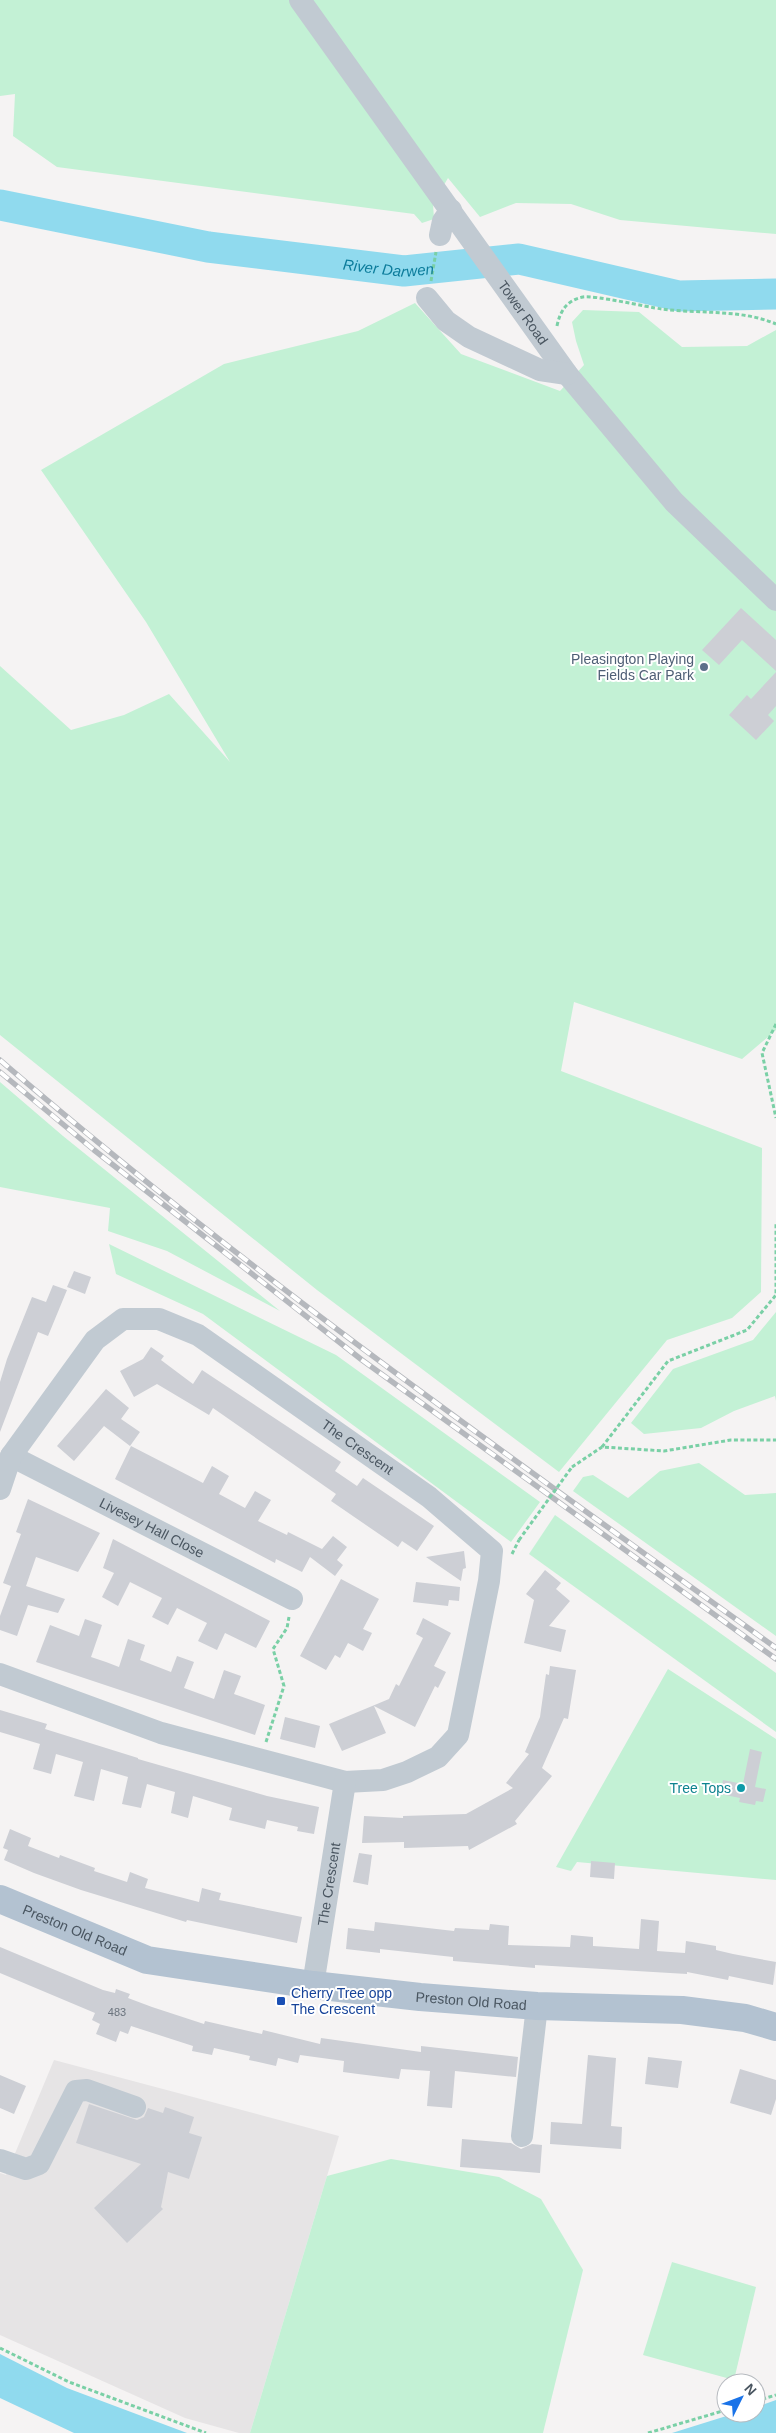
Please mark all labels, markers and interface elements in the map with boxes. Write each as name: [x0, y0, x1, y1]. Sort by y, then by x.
water label: River Darwen: [342, 255, 435, 280]
street label: Tower Road: [495, 277, 551, 348]
place label: Pleasington Playing Fields Car Park: [571, 651, 695, 683]
marker: Pleasington Playing Fields Car Park: [698, 661, 710, 673]
street label: The Crescent: [318, 1416, 397, 1478]
street label: Livesey Hall Close: [97, 1494, 207, 1561]
place label: Tree Tops: [670, 1780, 731, 1796]
marker: Tree Tops: [735, 1782, 747, 1794]
street label: The Crescent: [314, 1841, 343, 1927]
street label: Preston Old Road: [20, 1901, 129, 1959]
place label: Cherry Tree opp The Crescent: [291, 1985, 392, 2017]
street label: Preston Old Road: [415, 1989, 527, 2013]
marker: Cherry Tree opp The Crescent: [275, 1995, 287, 2007]
house number: 483: [108, 2006, 126, 2018]
north arrow: [716, 2373, 766, 2423]
text: N: [741, 2380, 760, 2398]

